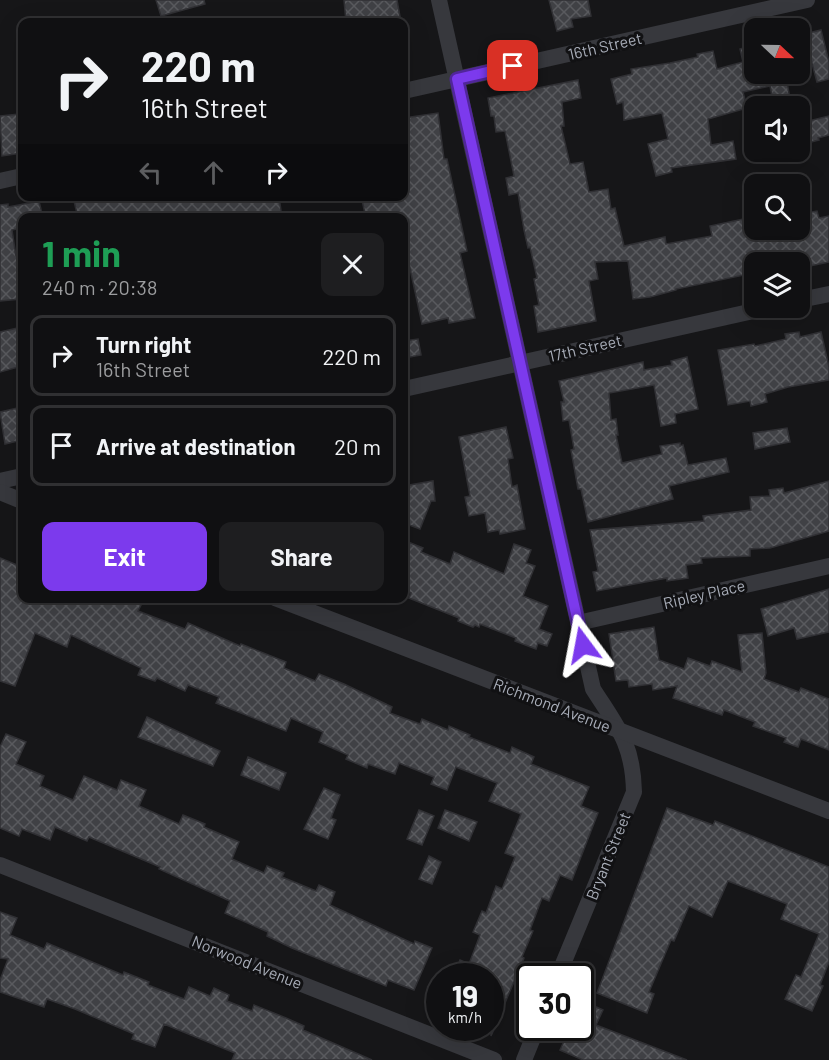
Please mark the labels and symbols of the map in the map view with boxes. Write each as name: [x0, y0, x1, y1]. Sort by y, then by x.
north arrow: [744, 18, 810, 84]
street label: 16th Street: [566, 28, 644, 63]
pin: [487, 40, 538, 91]
street label: 17th Street: [546, 330, 623, 365]
street label: Ripley Place: [661, 575, 747, 612]
position arrow: [551, 613, 615, 677]
street label: Richmond Avenue: [491, 673, 613, 736]
street label: Bryant Street: [581, 809, 634, 902]
street label: Norwood Avenue: [189, 931, 305, 992]
speed limit sign: 30: [516, 963, 594, 1041]

